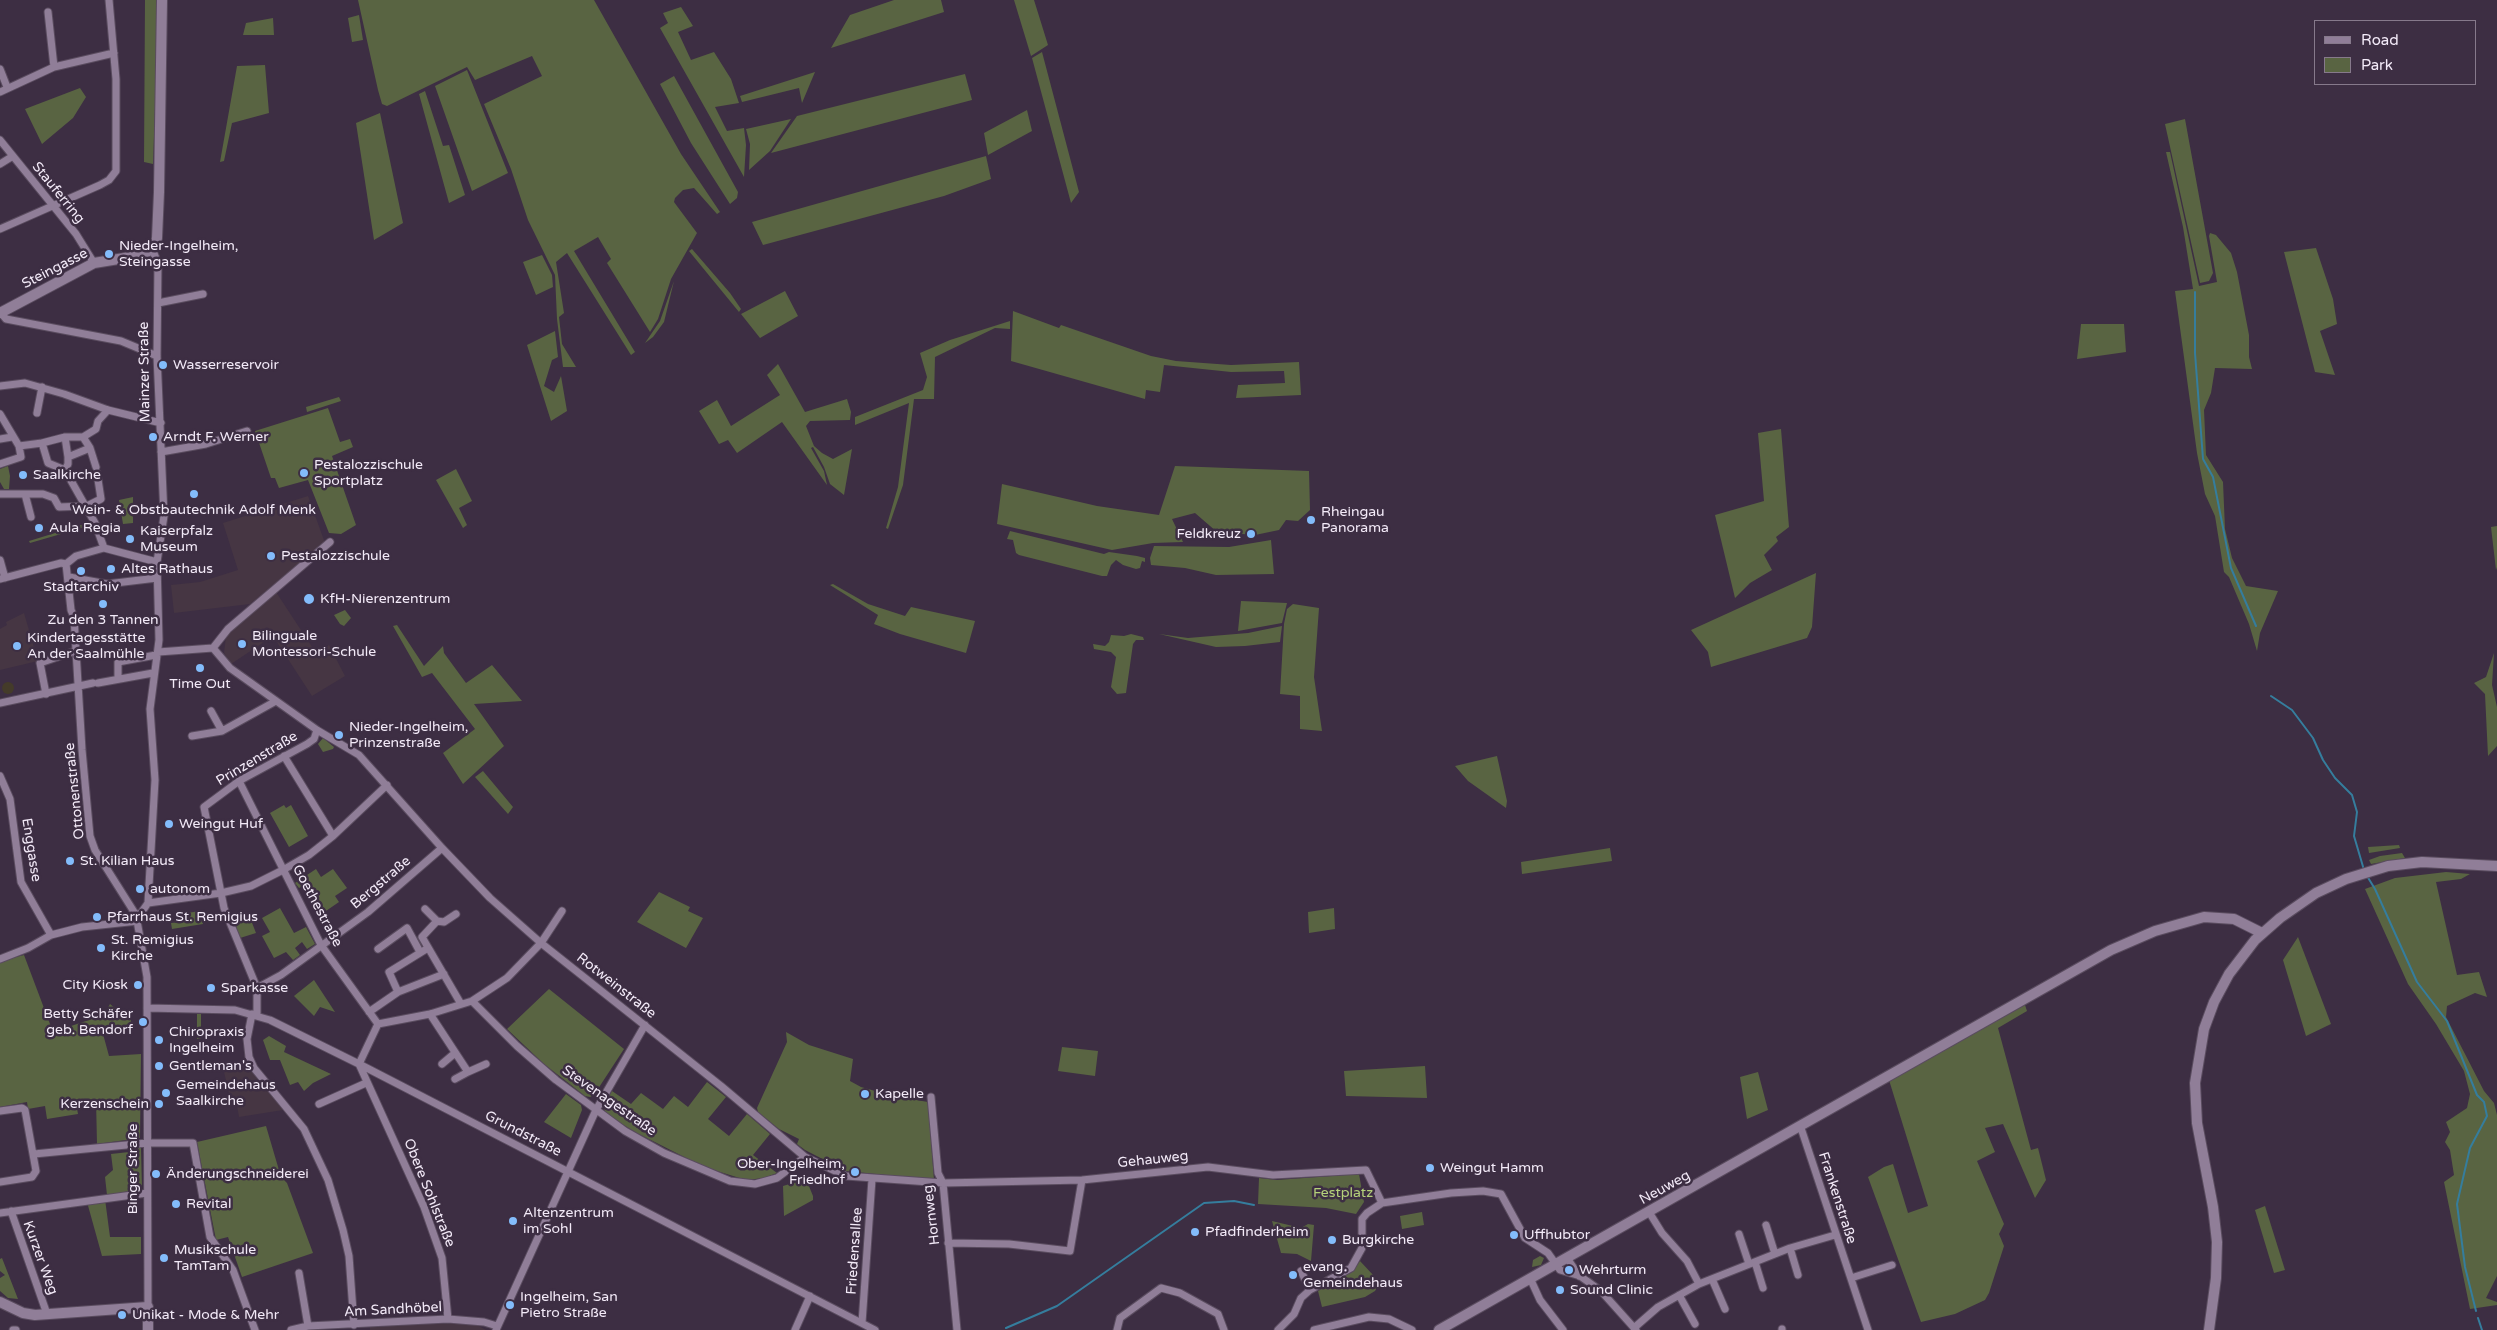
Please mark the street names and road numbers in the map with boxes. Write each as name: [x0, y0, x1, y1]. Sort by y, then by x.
street label: Stauferring: [28, 159, 88, 227]
street label: Steingasse: [19, 245, 91, 293]
street label: Mainzer Straße: [136, 322, 154, 422]
street label: Prinzenstraße: [213, 728, 301, 790]
street label: Ottonenstraße: [62, 742, 88, 840]
street label: Enggasse: [18, 817, 44, 883]
street label: Bergstraße: [348, 853, 414, 913]
street label: Goethestraße: [288, 862, 346, 950]
street label: Rotweinstraße: [573, 950, 659, 1022]
street label: Stevenagestraße: [559, 1062, 659, 1140]
street label: Grundstraße: [482, 1108, 564, 1160]
street label: Binger Straße: [125, 1124, 141, 1214]
street label: Obere Sohlstraße: [400, 1136, 458, 1250]
street label: Gehauweg: [1117, 1148, 1189, 1172]
street label: Frankenstraße: [1814, 1150, 1860, 1246]
street label: Neuweg: [1637, 1167, 1693, 1209]
street label: Hornweg: [920, 1184, 944, 1246]
street label: Friedensallee: [844, 1207, 866, 1295]
street label: Kurzer Weg: [19, 1219, 61, 1297]
street label: Am Sandhöbel: [344, 1299, 442, 1321]

